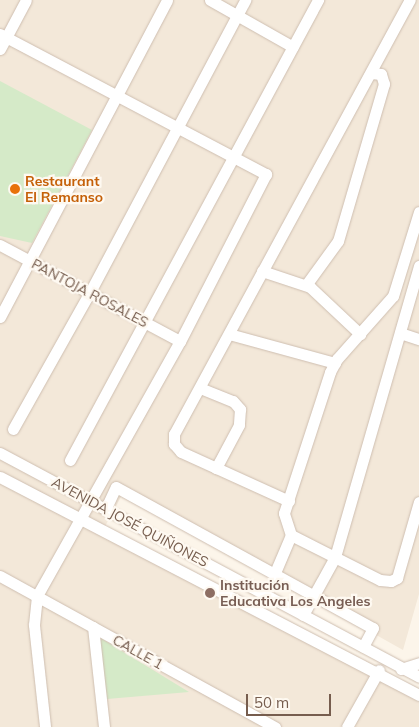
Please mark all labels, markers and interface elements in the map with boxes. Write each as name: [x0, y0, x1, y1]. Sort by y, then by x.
place label: Restaurant El Remanso: [25, 173, 103, 206]
marker: Restaurant El Remanso: [9, 183, 21, 195]
street label: PANTOJA ROSALES: [29, 255, 151, 331]
street label: AVENIDA JOSÉ QUIÑONES: [49, 473, 211, 571]
place label: Institución Educativa Los Angeles: [220, 577, 371, 610]
marker: Institución Educativa Los Angeles: [204, 587, 216, 599]
street label: CALLE 1: [110, 631, 166, 673]
scale bar: [249, 684, 334, 716]
text: 50 m: [254, 693, 289, 712]

